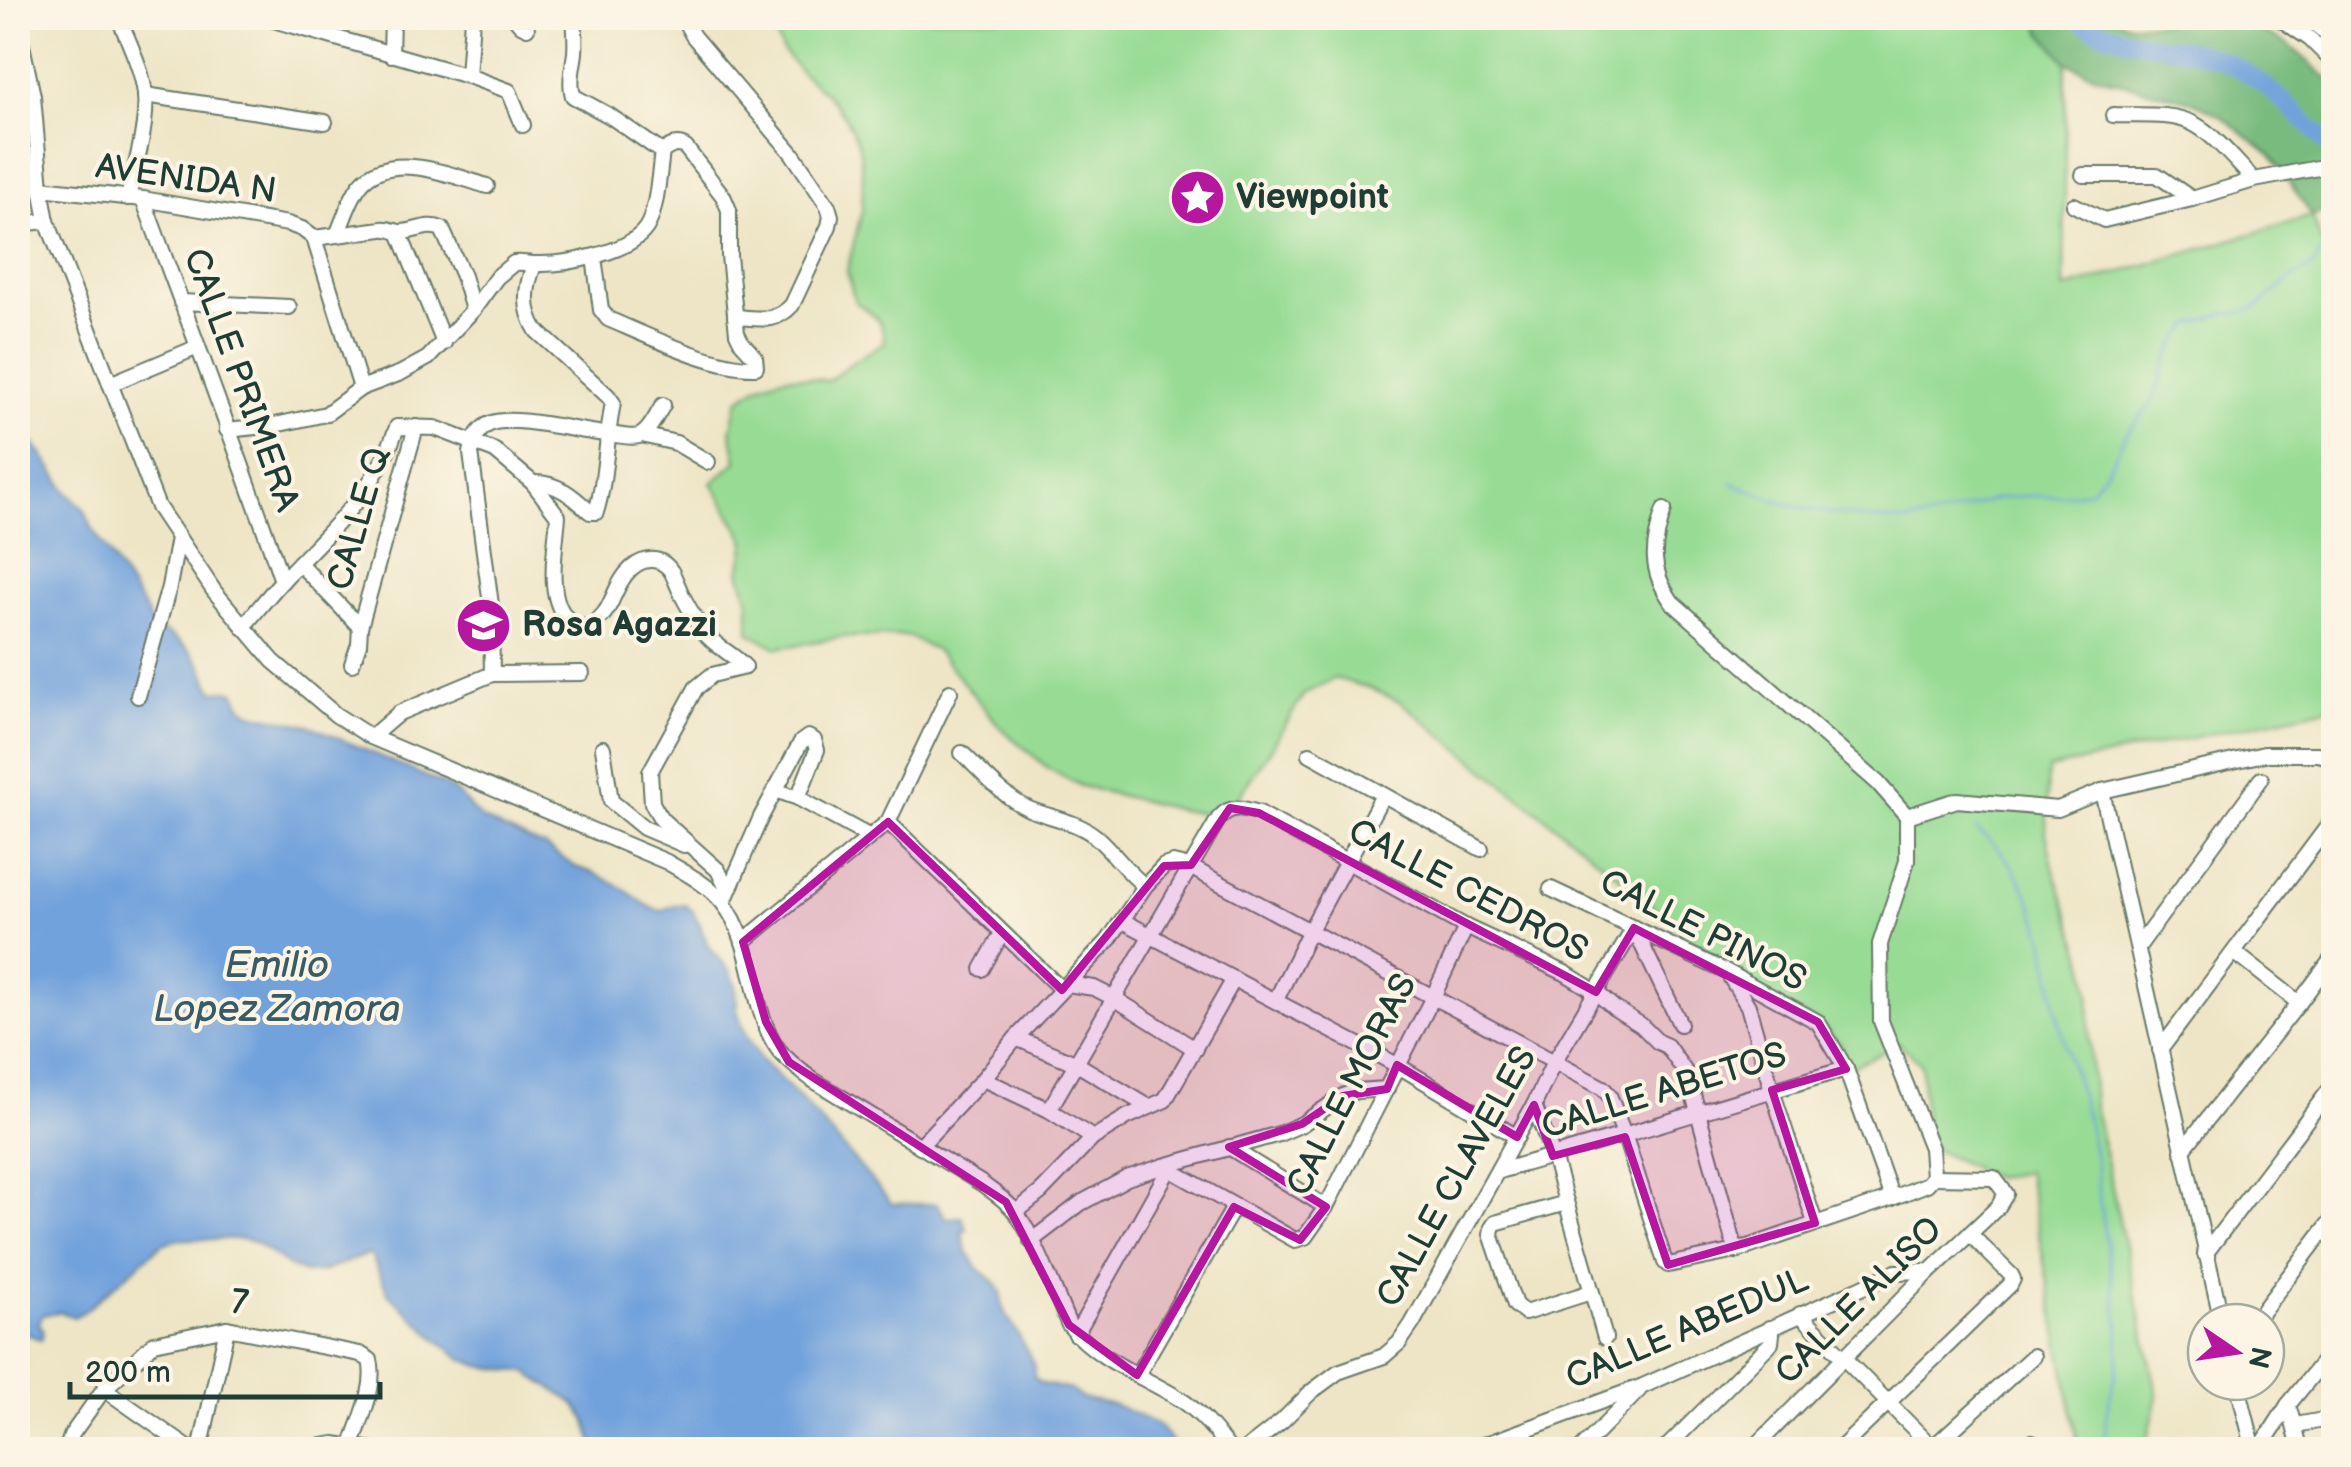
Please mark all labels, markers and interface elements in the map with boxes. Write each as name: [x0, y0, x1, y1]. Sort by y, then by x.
street label: AVENIDA N: [93, 145, 279, 213]
place icon: Viewpoint: [1167, 167, 1227, 227]
place label: Viewpoint: [1236, 176, 1389, 219]
street label: CALLE PRIMERA: [174, 243, 309, 518]
street label: CALLE Q: [318, 442, 400, 595]
school or university icon: Rosa Agazzi: [453, 595, 513, 655]
place label: Rosa Agazzi: [522, 604, 717, 647]
street label: CALLE CEDROS: [1341, 810, 1595, 972]
street label: CALLE PINOS: [1593, 861, 1813, 1001]
water label: Emilio Lopez Zamora: [153, 943, 401, 1032]
street label: CALLE MORAS: [1278, 967, 1426, 1203]
street label: CALLE ABETOS: [1536, 1033, 1792, 1149]
street label: CALLE CLAVELES: [1368, 1039, 1546, 1315]
street label: CALLE ALISO: [1766, 1208, 1952, 1394]
street label: CALLE ABEDUL: [1560, 1259, 1814, 1399]
street label: 7: [230, 1281, 250, 1325]
north arrow: [2186, 1302, 2286, 1402]
scale bar: [70, 1337, 380, 1399]
text: N: [2240, 1343, 2277, 1371]
text: 200 m: [85, 1355, 171, 1391]

